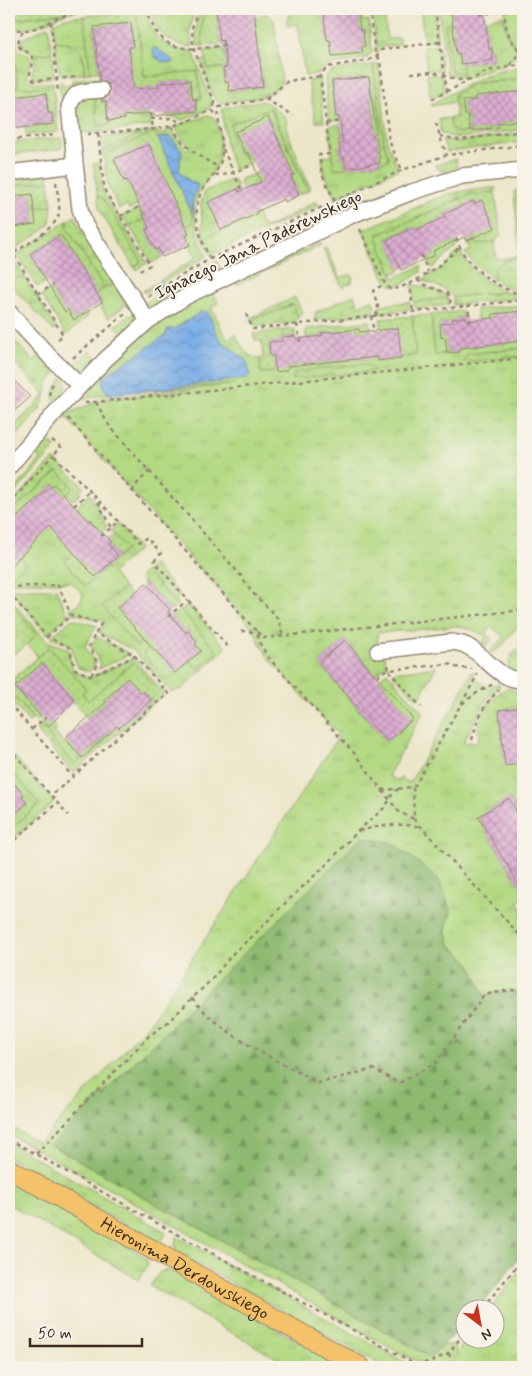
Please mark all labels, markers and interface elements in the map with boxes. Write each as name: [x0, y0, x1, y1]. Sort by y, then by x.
street label: Ignacego Jana Paderewskiego: [151, 184, 366, 306]
street label: Hieronima Derdowskiego: [96, 1212, 273, 1326]
north arrow: [454, 1298, 504, 1348]
scale bar: [30, 1316, 142, 1348]
text: 50 m: [38, 1324, 72, 1344]
text: N: [478, 1324, 495, 1344]

